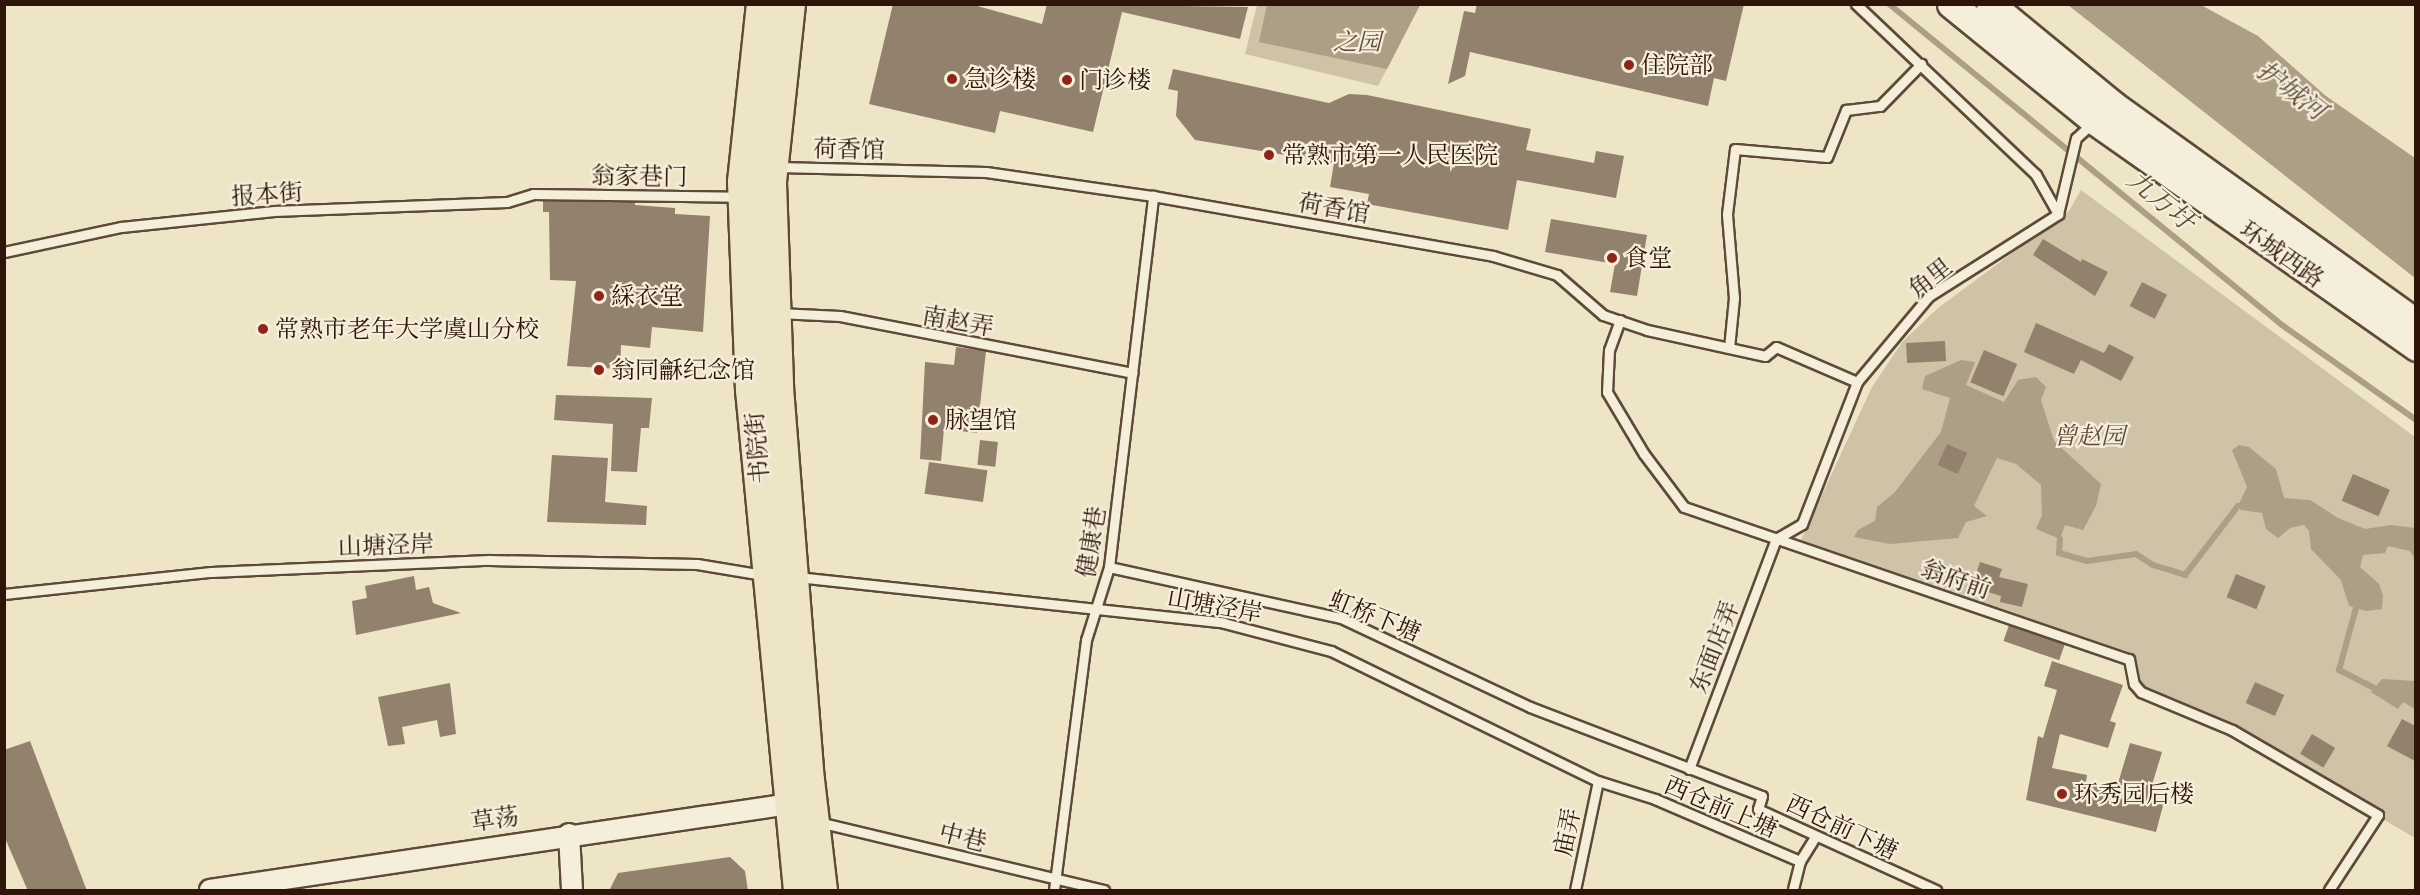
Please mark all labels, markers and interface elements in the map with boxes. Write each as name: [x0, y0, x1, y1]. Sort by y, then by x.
park label: 之园: [1333, 28, 1381, 56]
place label: 住院部: [1641, 51, 1713, 79]
water label: 护城河: [2250, 55, 2332, 127]
marker: 住院部: [1622, 58, 1636, 72]
place label: 急诊楼: [964, 65, 1036, 93]
place label: 门诊楼: [1079, 66, 1151, 94]
marker: 急诊楼: [945, 72, 959, 86]
marker: 门诊楼: [1060, 73, 1074, 87]
street label: 荷香馆: [813, 134, 885, 164]
place label: 常熟市第一人民医院: [1282, 141, 1498, 169]
marker: 常熟市第一人民医院: [1260, 146, 1278, 164]
street label: 翁家巷门: [591, 161, 687, 191]
water label: 九万圩: [2121, 164, 2201, 238]
street label: 报本街: [230, 177, 304, 211]
street label: 荷香馆: [1296, 188, 1372, 228]
street label: 环城西路: [2234, 215, 2330, 293]
place label: 食堂: [1624, 244, 1672, 272]
marker: 食堂: [1605, 251, 1619, 265]
street label: 角里: [1902, 252, 1958, 304]
place label: 綵衣堂: [611, 282, 683, 310]
marker: 綵衣堂: [592, 289, 606, 303]
street label: 南赵弄: [920, 301, 996, 341]
place label: 常熟市老年大学虞山分校: [275, 315, 539, 343]
marker: 常熟市老年大学虞山分校: [256, 322, 270, 336]
place label: 翁同龢纪念馆: [611, 356, 755, 384]
marker: 翁同龢纪念馆: [592, 363, 606, 377]
place label: 脉望馆: [945, 406, 1017, 434]
street label: 书院街: [740, 411, 774, 485]
marker: 脉望馆: [926, 413, 940, 427]
park label: 曾赵园: [2053, 422, 2125, 450]
street label: 健康巷: [1071, 504, 1111, 580]
street label: 山塘泾岸: [338, 529, 434, 561]
street label: 翁府前: [1917, 554, 1995, 604]
street label: 山塘泾岸: [1165, 582, 1265, 628]
street label: 虹桥下塘: [1325, 585, 1425, 647]
street label: 东面店弄: [1683, 597, 1745, 697]
street label: 西仓前上塘: [1660, 770, 1782, 844]
place label: 环秀园后楼: [2074, 780, 2194, 808]
marker: 环秀园后楼: [2055, 787, 2069, 801]
street label: 西仓前下塘: [1782, 789, 1902, 865]
street label: 草荡: [469, 801, 521, 837]
street label: 庙弄: [1548, 806, 1586, 858]
street label: 中巷: [936, 817, 990, 857]

